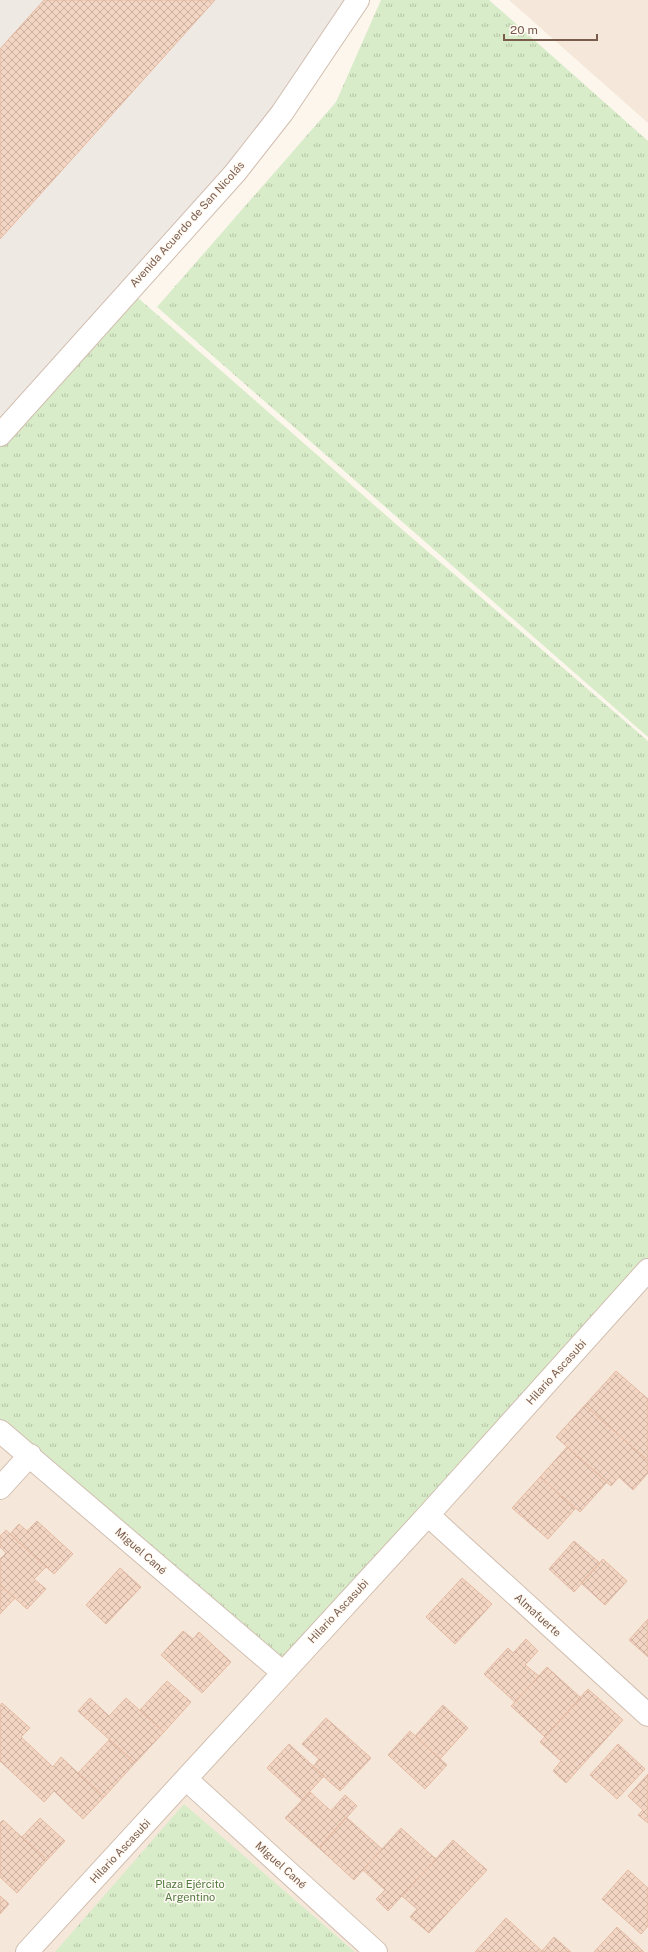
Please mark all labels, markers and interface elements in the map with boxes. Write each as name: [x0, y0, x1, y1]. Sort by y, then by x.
scale bar: [504, 16, 597, 42]
text: 20 m: [510, 23, 538, 37]
street label: Avenida Acuerdo de San Nicolás: [127, 158, 247, 289]
street label: Hilario Ascasubi: [524, 1337, 588, 1407]
street label: Miguel Cané: [113, 1526, 169, 1576]
street label: Hilario Ascasubi: [305, 1577, 371, 1645]
street label: Almafuerte: [512, 1591, 564, 1639]
street label: Hilario Ascasubi: [87, 1817, 153, 1885]
street label: Miguel Cané: [253, 1839, 309, 1891]
park label: Plaza Ejército Argentino: [155, 1878, 225, 1903]

